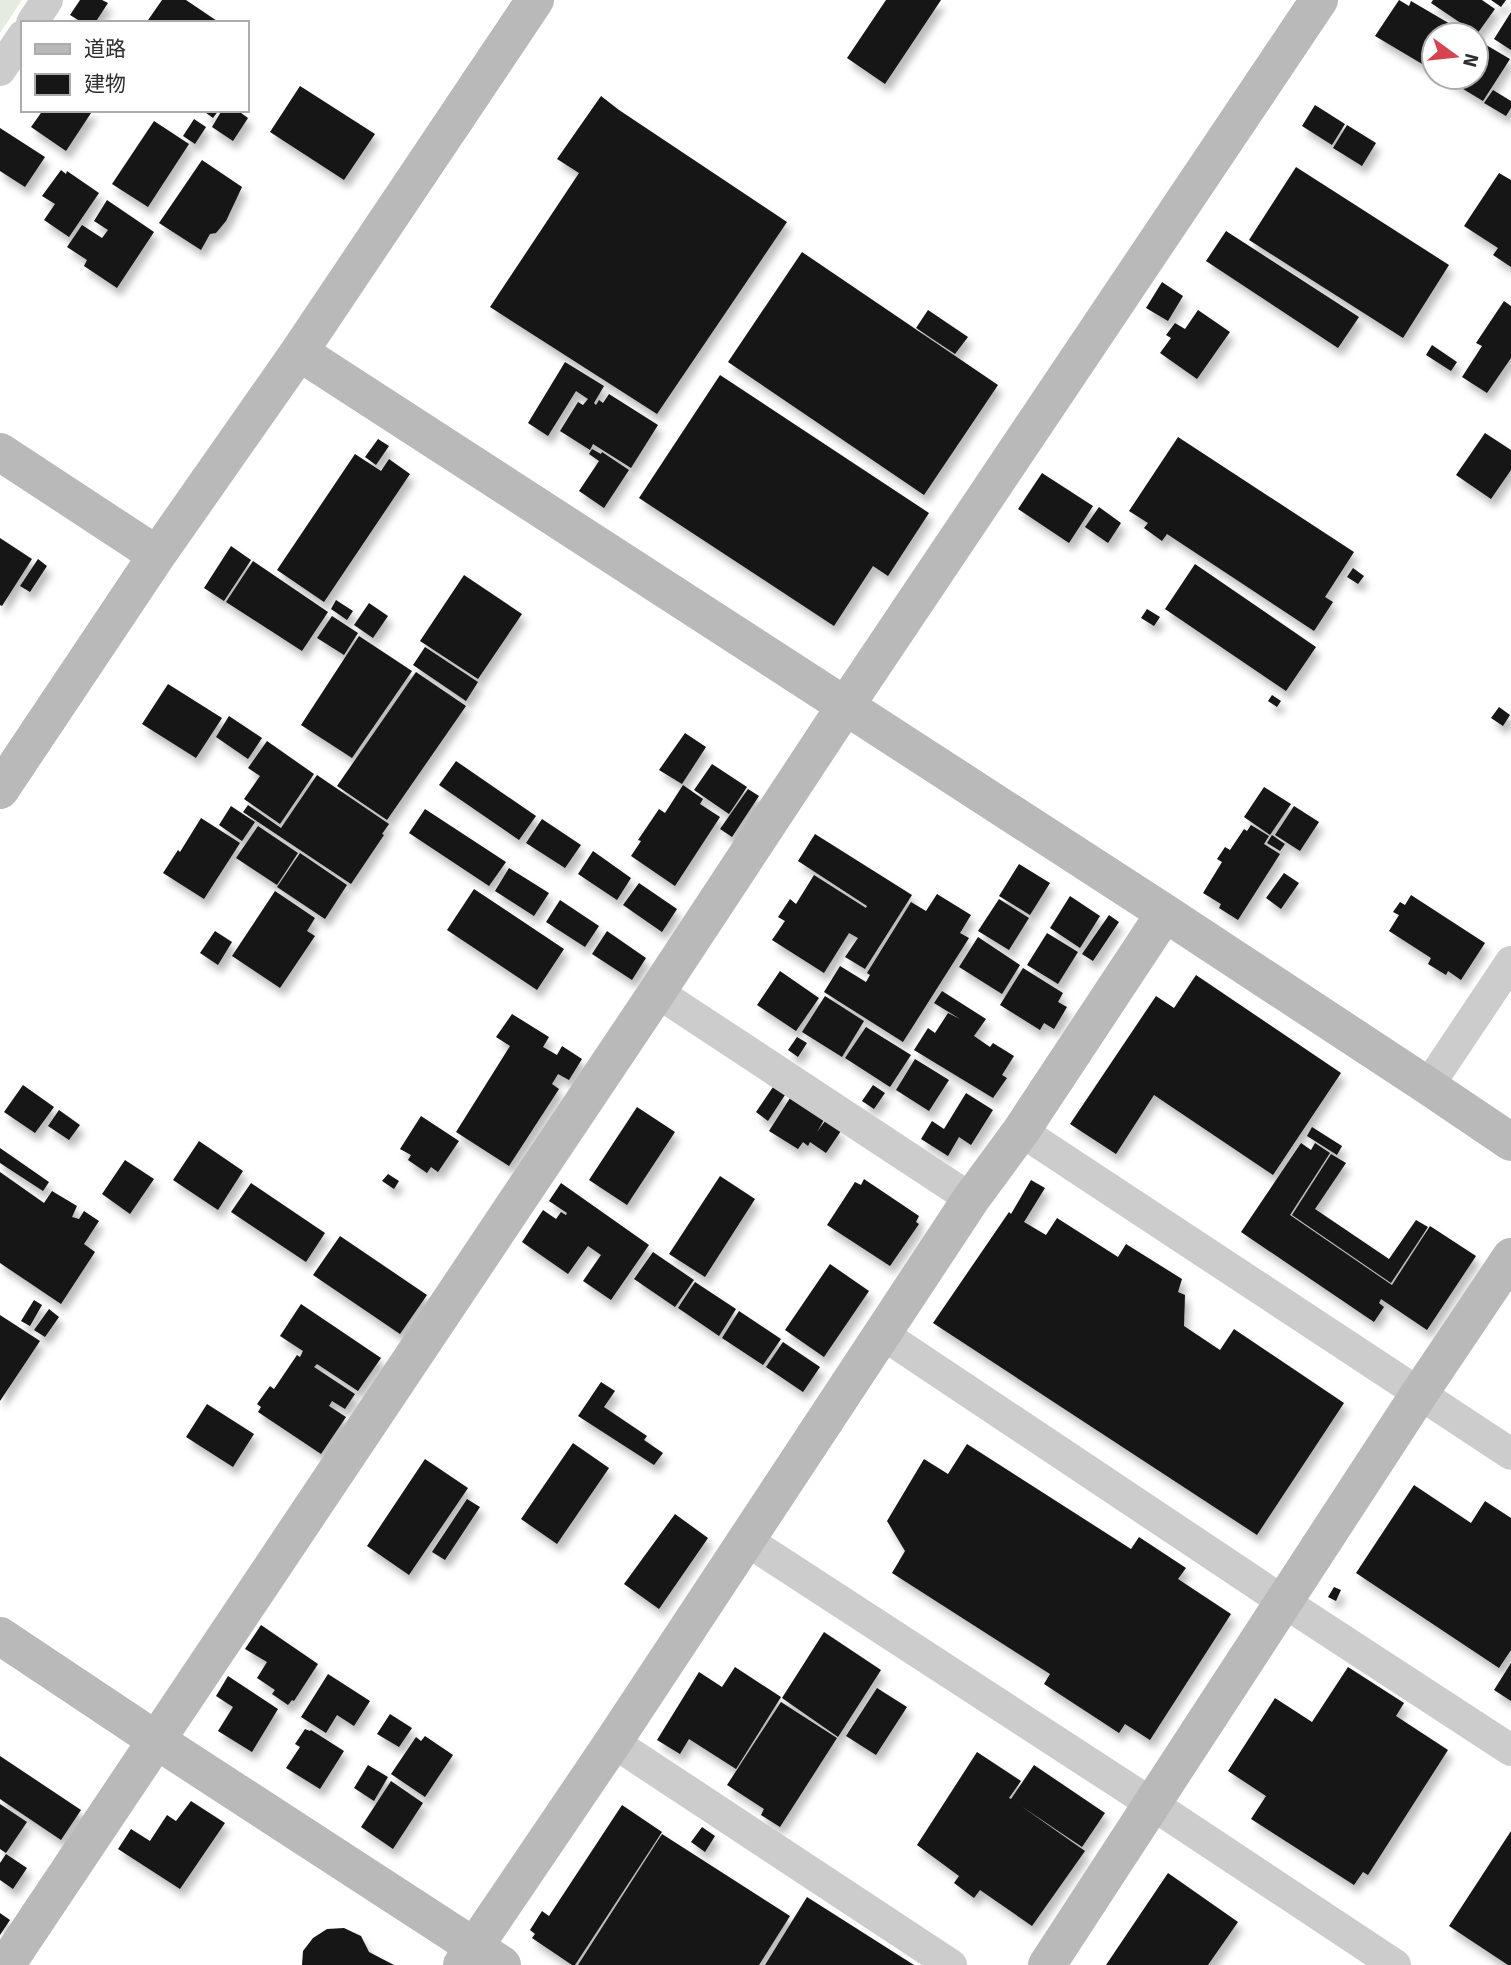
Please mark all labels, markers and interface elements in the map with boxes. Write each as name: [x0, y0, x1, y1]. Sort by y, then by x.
legend: [21, 21, 248, 112]
north arrow: [1420, 21, 1490, 91]
text: 道路: [84, 36, 126, 62]
text: N: [1457, 51, 1484, 70]
text: 建物: [84, 71, 126, 97]

